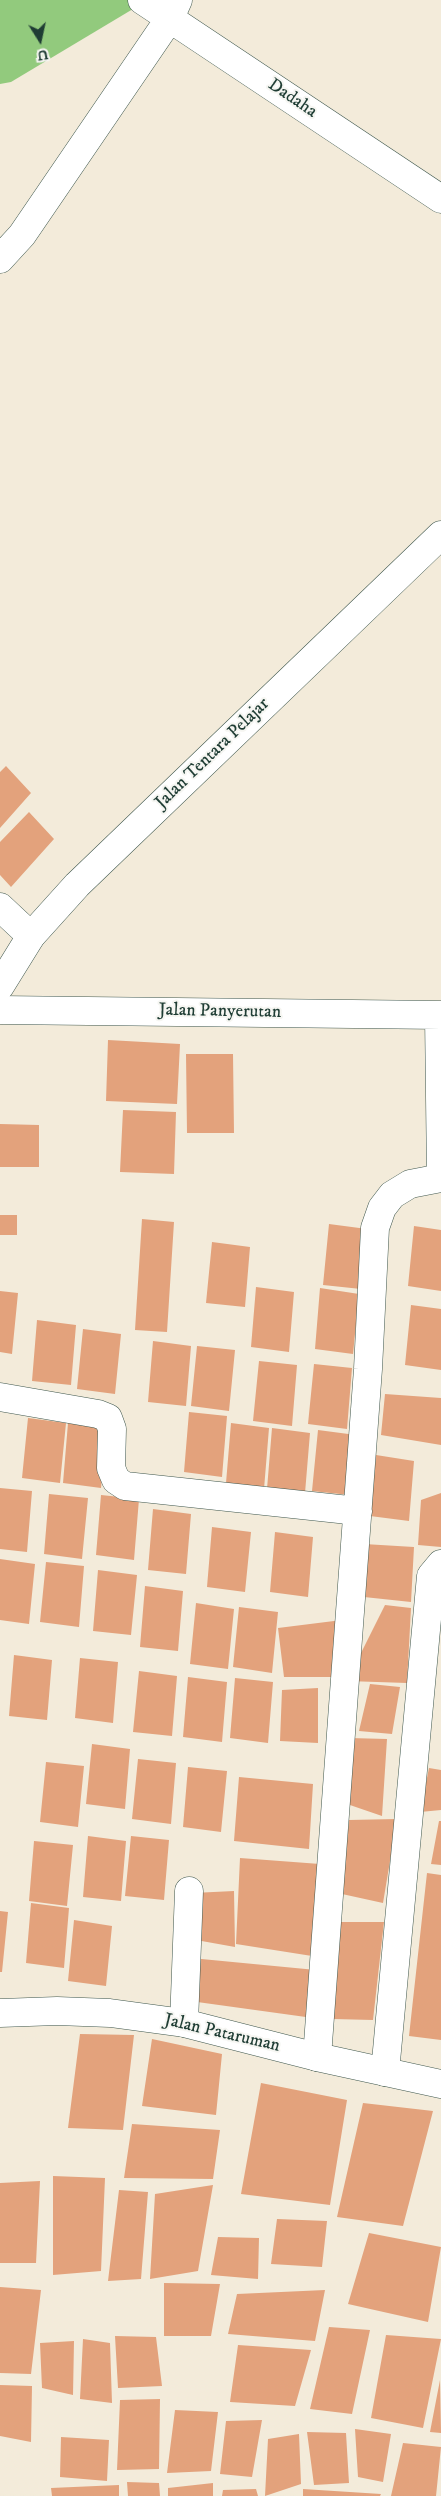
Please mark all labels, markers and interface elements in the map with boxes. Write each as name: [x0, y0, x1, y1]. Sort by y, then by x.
north arrow: [15, 15, 65, 65]
text: U: [36, 45, 50, 65]
street label: Dadaha: [263, 75, 321, 123]
street label: Jalan Tentara Pelajar: [151, 694, 275, 814]
street label: Jalan Panyerutan: [159, 1000, 281, 1024]
street label: Jalan Pataruman: [162, 2010, 282, 2058]

